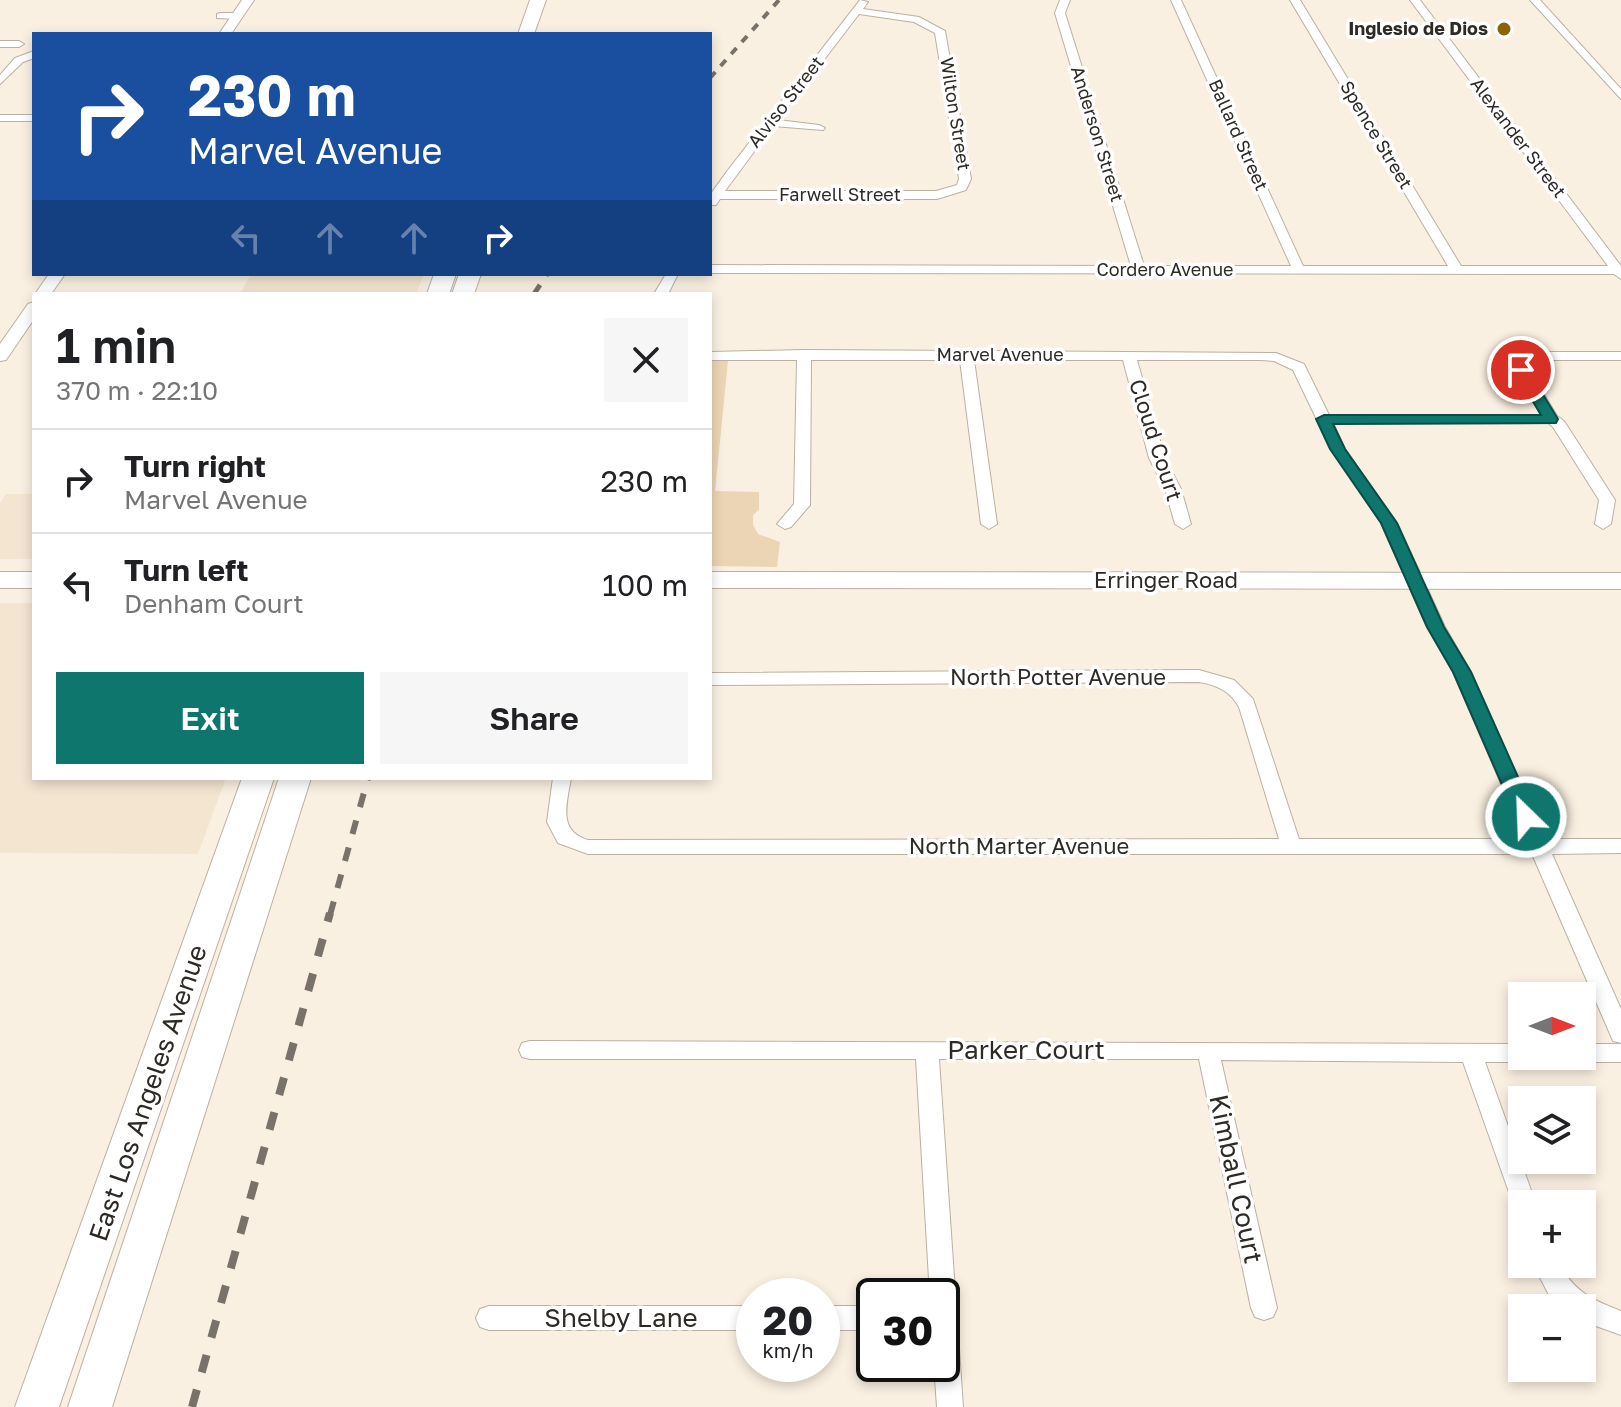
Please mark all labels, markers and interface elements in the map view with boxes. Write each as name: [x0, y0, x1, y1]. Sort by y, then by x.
place label: Inglesio de Dios: [1348, 17, 1488, 39]
marker: Inglesio de Dios: [1495, 20, 1513, 38]
street label: Alviso Street: [743, 51, 828, 152]
street label: Wilton Street: [936, 56, 976, 172]
text: 230 m: [188, 61, 356, 128]
street label: Anderson Street: [1067, 63, 1129, 204]
icon: right: [56, 64, 160, 168]
street label: Alexander Street: [1466, 73, 1571, 202]
street label: Ballard Street: [1205, 75, 1273, 194]
street label: Spence Street: [1336, 76, 1418, 192]
text: Marvel Avenue: [188, 129, 442, 172]
street label: Farwell Street: [779, 183, 901, 205]
icon: left: [224, 216, 268, 260]
icon: ahead: [308, 216, 352, 260]
icon: ahead: [392, 216, 436, 260]
icon: right: [476, 216, 520, 260]
street label: Cordero Avenue: [1096, 258, 1234, 280]
text: 1 min: [56, 316, 176, 374]
button: close: [604, 318, 688, 402]
pin: [1487, 336, 1555, 404]
street label: Marvel Avenue: [936, 343, 1064, 365]
icon: arrive: [1499, 348, 1543, 392]
text: 370 m · 22:10: [56, 375, 218, 406]
street label: Cloud Court: [1124, 375, 1189, 504]
text: Turn right: [124, 448, 266, 484]
icon: right: [56, 459, 100, 503]
text: 230 m: [600, 463, 688, 499]
text: Marvel Avenue: [124, 484, 308, 515]
text: Turn left: [124, 552, 249, 588]
icon: left: [56, 563, 100, 607]
street label: Erringer Road: [1094, 566, 1238, 593]
text: 100 m: [602, 567, 688, 603]
text: Denham Court: [124, 588, 304, 619]
street label: North Potter Avenue: [950, 663, 1166, 690]
button: Exit: [56, 672, 364, 764]
button: Share: [380, 672, 688, 764]
position arrow: [1484, 775, 1568, 859]
street label: North Marter Avenue: [909, 832, 1129, 859]
street label: East Los Angeles Avenue: [82, 941, 213, 1245]
north arrow: [1508, 982, 1596, 1070]
map controls: [1508, 982, 1596, 1382]
street label: Parker Court: [947, 1034, 1105, 1065]
button: layers: [1508, 1086, 1596, 1174]
street label: Kimball Court: [1203, 1092, 1270, 1266]
button: +: [1508, 1190, 1596, 1278]
speed limit sign: 30: [856, 1278, 960, 1382]
button: −: [1508, 1294, 1596, 1382]
text: 20: [763, 1296, 813, 1344]
street label: Shelby Lane: [544, 1302, 698, 1333]
text: km/h: [763, 1338, 813, 1362]

